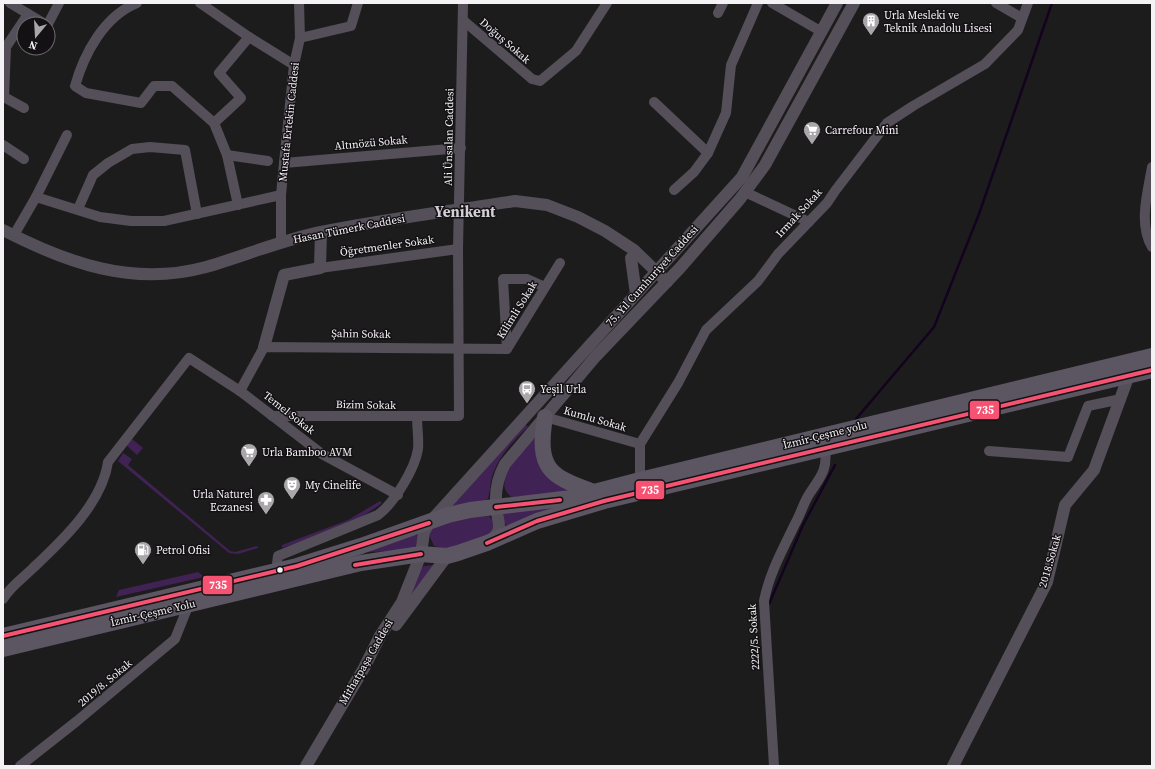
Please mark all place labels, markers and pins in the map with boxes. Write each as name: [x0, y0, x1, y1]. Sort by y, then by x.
place label: Urla Mesleki ve Teknik Anadolu Lisesi: [884, 8, 992, 36]
building icon: Urla Mesleki ve Teknik Anadolu Lisesi: [861, 11, 881, 36]
supermarket icon: Carrefour Mini: [802, 120, 822, 145]
place label: Carrefour Mini: [825, 123, 899, 138]
bus stop icon: Yeşil Urla: [517, 379, 537, 404]
place label: Yeşil Urla: [540, 382, 587, 397]
supermarket icon: Urla Bamboo AVM: [239, 442, 259, 467]
place label: Urla Bamboo AVM: [262, 445, 352, 460]
theatre icon: My Cinelife: [282, 475, 302, 500]
place label: My Cinelife: [305, 478, 361, 493]
place label: Urla Naturel Eczanesi: [193, 487, 253, 515]
pharmacy icon: Urla Naturel Eczanesi: [256, 490, 276, 515]
fuel station icon: Petrol Ofisi: [133, 540, 153, 565]
place label: Petrol Ofisi: [156, 543, 210, 558]
unlabelled marker: [275, 565, 285, 575]

